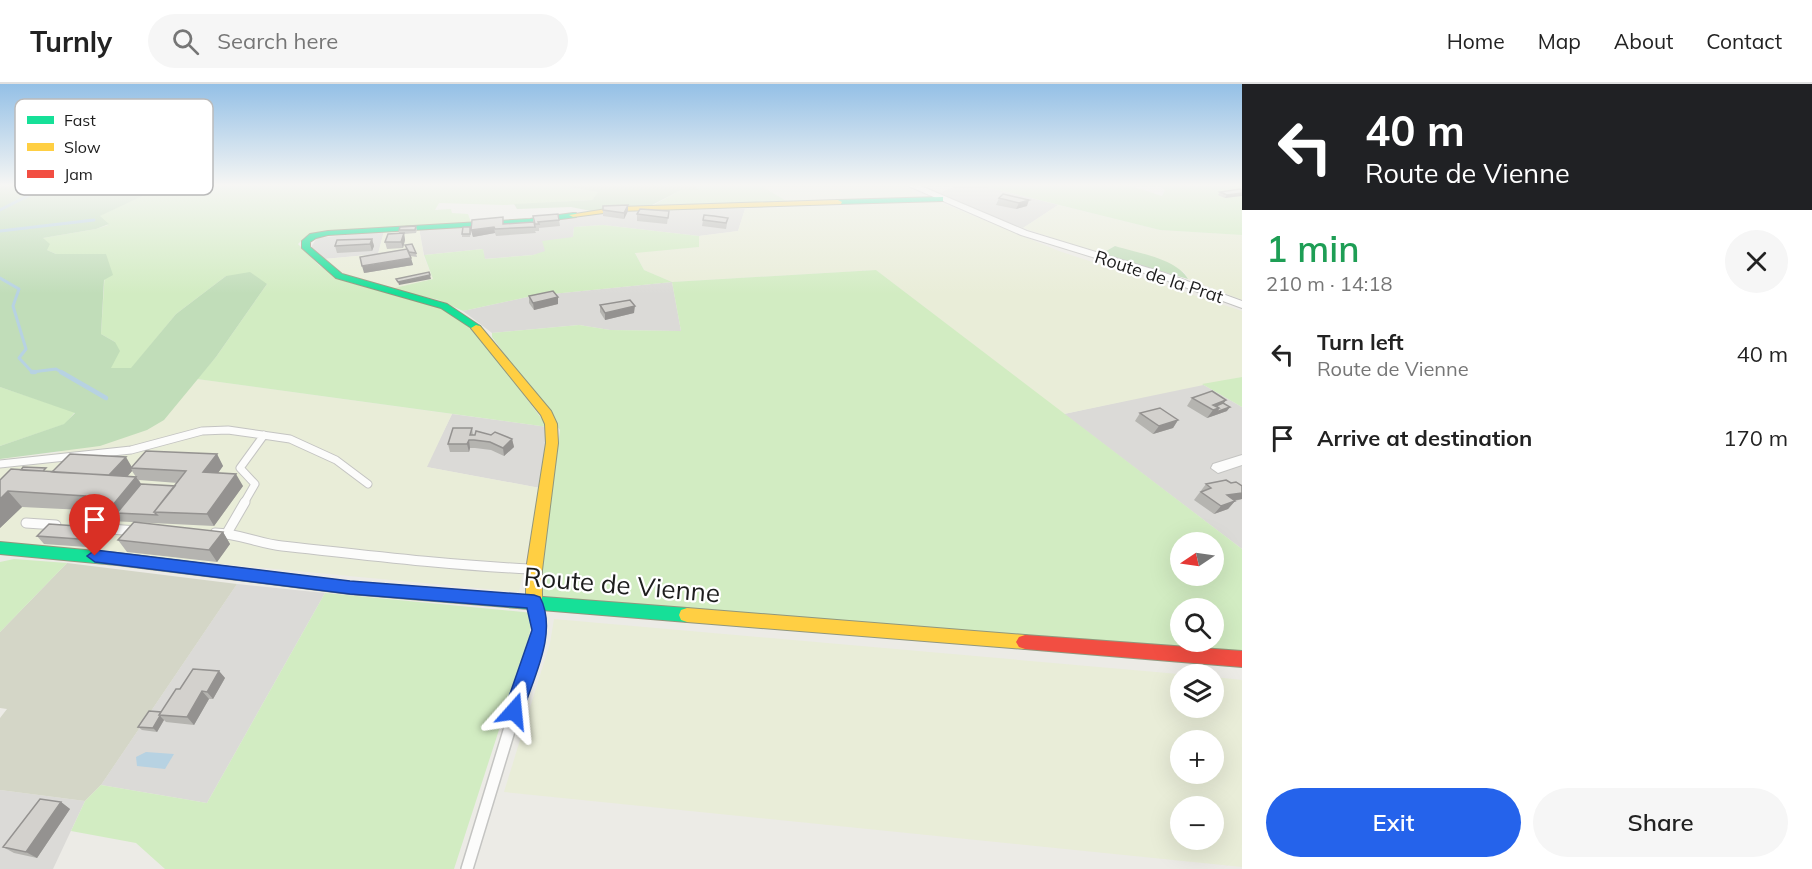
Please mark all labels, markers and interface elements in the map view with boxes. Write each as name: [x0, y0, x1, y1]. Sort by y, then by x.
search box: [148, 14, 568, 68]
text: Turnly: [30, 24, 112, 59]
icon: search: [169, 25, 202, 58]
text: Search here: [217, 27, 338, 55]
text: Home: [1447, 28, 1505, 54]
text: Map: [1538, 28, 1581, 54]
text: About: [1614, 28, 1673, 54]
text: Contact: [1706, 28, 1782, 54]
legend: [15, 99, 213, 195]
text: 40 m: [1365, 104, 1465, 157]
icon: left: [1266, 108, 1344, 186]
text: Fast: [64, 110, 96, 130]
text: Slow: [64, 137, 101, 157]
text: Route de Vienne: [1365, 156, 1570, 190]
text: Jam: [64, 164, 93, 184]
text: 1 min: [1266, 226, 1360, 271]
button: close: [1725, 230, 1788, 293]
street label: Route de la Prat: [1092, 245, 1226, 308]
text: 210 m · 14:18: [1266, 271, 1392, 296]
text: Turn left: [1317, 328, 1404, 356]
icon: left: [1266, 338, 1299, 371]
text: 40 m: [1737, 340, 1788, 368]
text: Route de Vienne: [1317, 356, 1469, 381]
icon: arrive: [1266, 422, 1299, 455]
text: Arrive at destination: [1317, 424, 1532, 452]
text: 170 m: [1723, 424, 1788, 452]
pin: [69, 494, 120, 556]
icon: arrive: [78, 503, 111, 536]
north arrow: [1170, 532, 1224, 586]
map controls: [1170, 532, 1224, 850]
street label: Route de Vienne: [522, 559, 722, 610]
button: search: [1170, 598, 1224, 652]
button: layers: [1170, 664, 1224, 718]
position arrow: [482, 679, 546, 743]
button: +: [1170, 730, 1224, 784]
button: Exit: [1266, 788, 1521, 857]
button: Share: [1533, 788, 1788, 857]
button: −: [1170, 796, 1224, 850]

